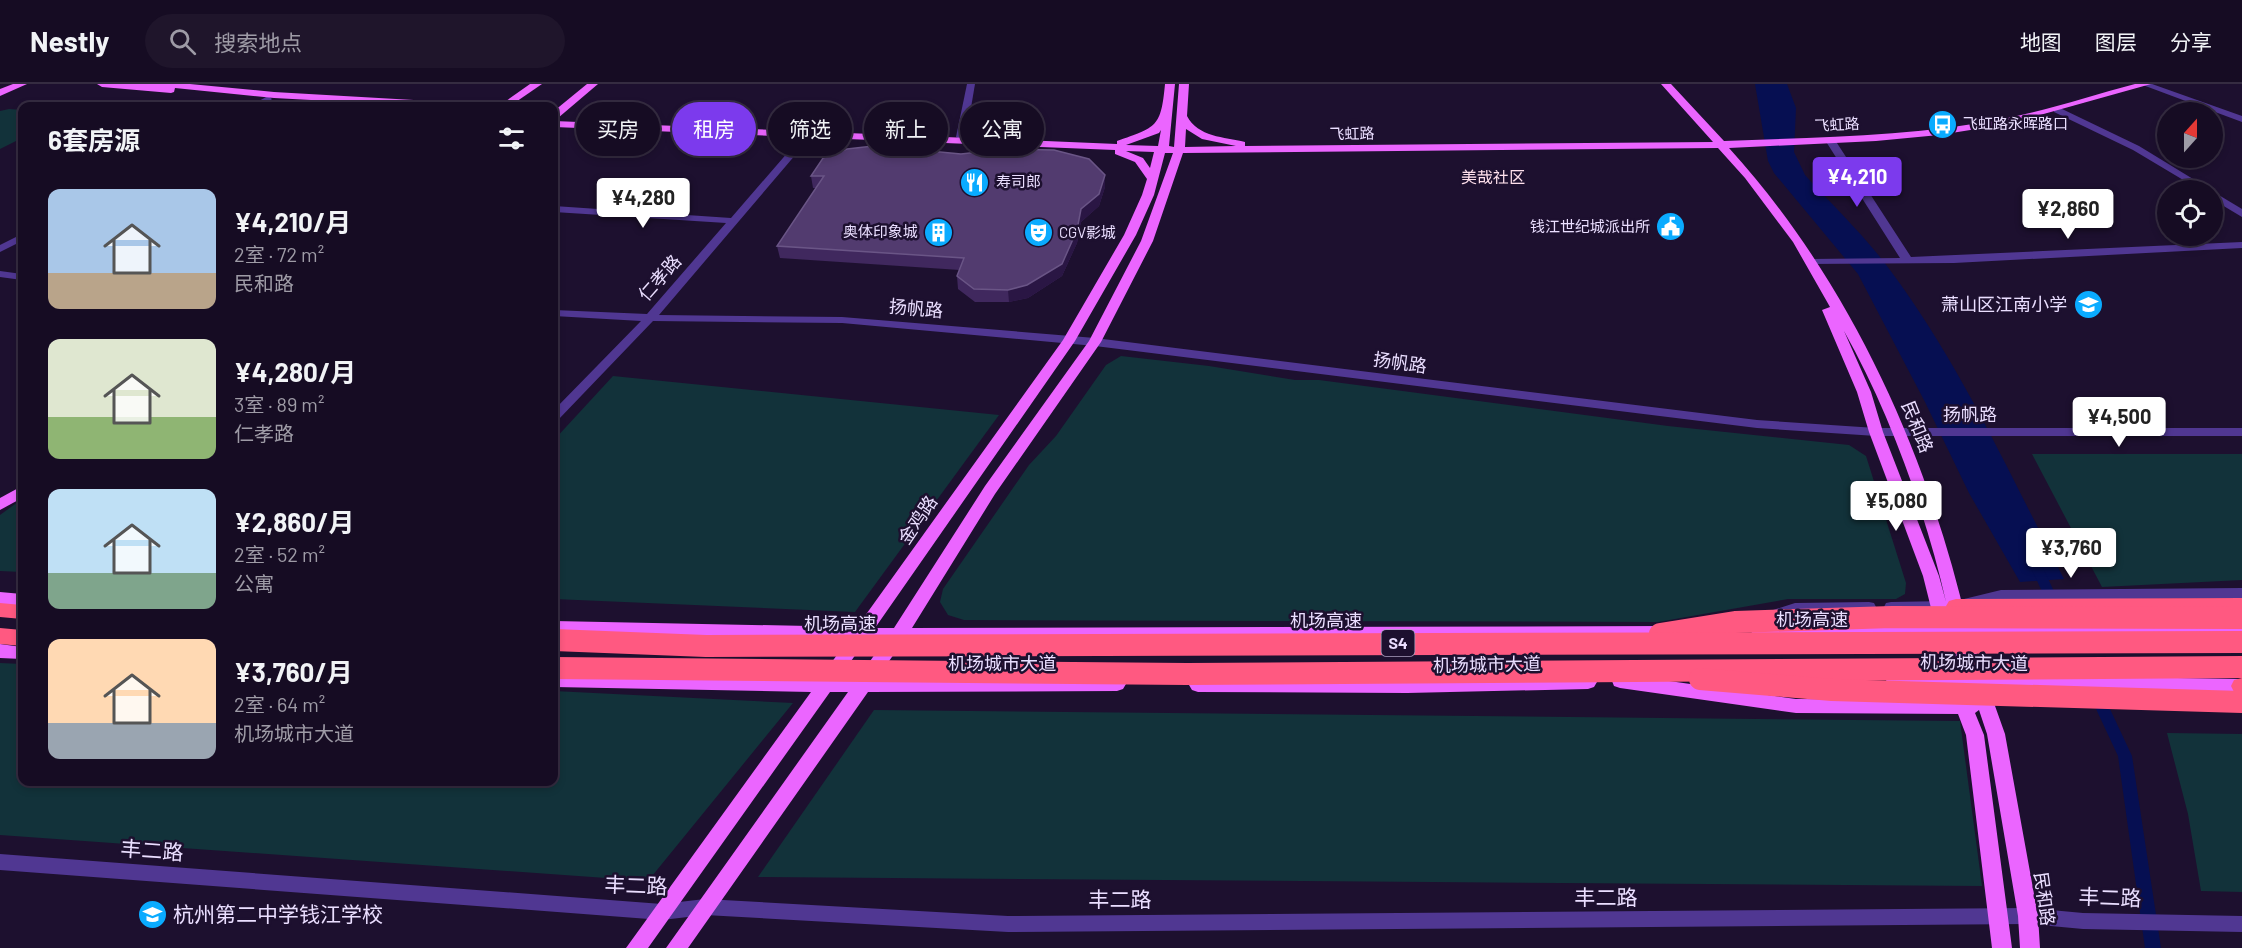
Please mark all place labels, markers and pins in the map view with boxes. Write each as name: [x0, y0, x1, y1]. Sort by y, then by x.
bus stop icon: 飞虹路永晖路口: [1926, 108, 1958, 140]
place label: 飞虹路永晖路口: [1963, 114, 2068, 132]
pin: ¥4,210: [1808, 157, 1906, 208]
restaurant icon: 寿司郎: [959, 166, 991, 198]
place label: 寿司郎: [996, 172, 1041, 190]
pin: ¥4,280: [594, 178, 692, 229]
pin: ¥2,860: [2019, 189, 2117, 240]
public building icon: 钱江世纪城派出所: [1655, 211, 1687, 243]
building icon: 奥体印象城: [923, 216, 955, 248]
theatre icon: CGV影城: [1022, 217, 1054, 249]
place label: 钱江世纪城派出所: [1530, 217, 1650, 235]
place label: 奥体印象城: [843, 222, 918, 240]
place label: CGV影城: [1059, 223, 1116, 241]
school or university icon: 萧山区江南小学: [2072, 289, 2104, 321]
place label: 萧山区江南小学: [1941, 293, 2067, 315]
pin: ¥4,500: [2070, 397, 2168, 448]
pin: ¥5,080: [1847, 481, 1945, 532]
pin: ¥3,760: [2022, 528, 2120, 579]
school or university icon: 杭州第二中学钱江学校: [136, 899, 168, 931]
place label: 杭州第二中学钱江学校: [173, 901, 383, 926]

